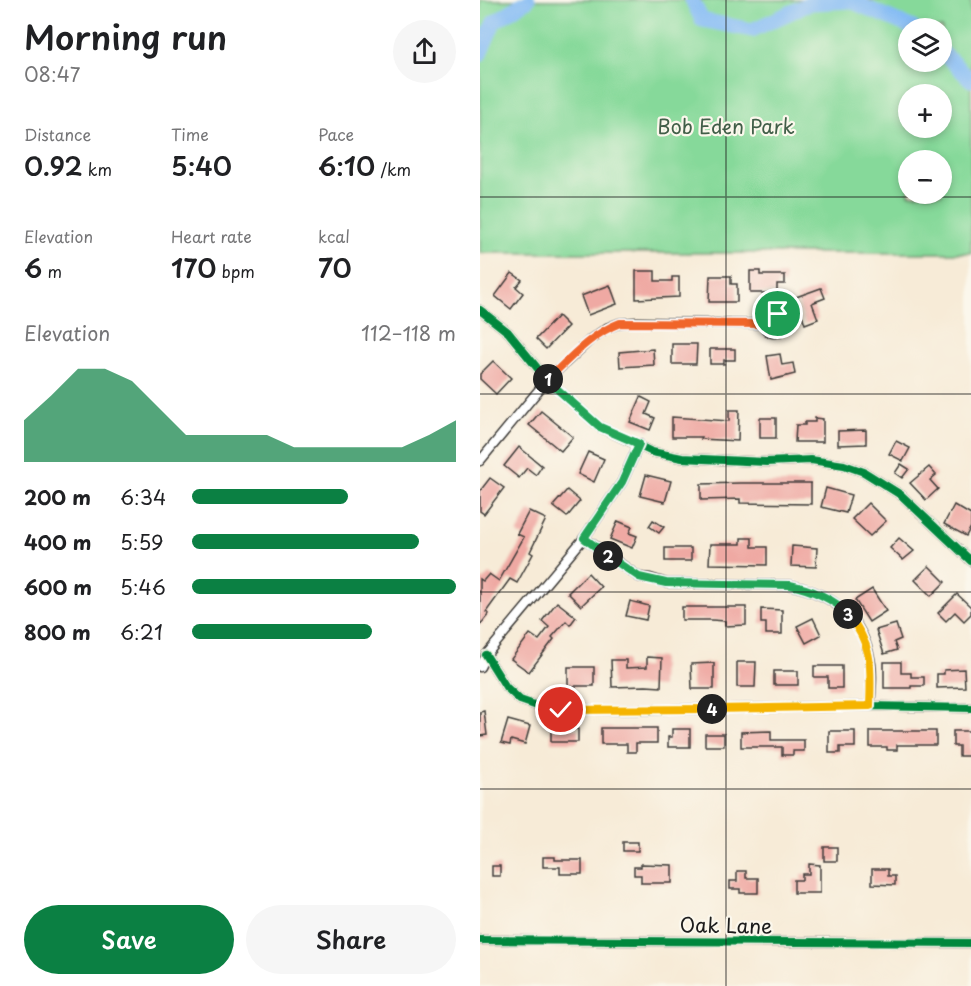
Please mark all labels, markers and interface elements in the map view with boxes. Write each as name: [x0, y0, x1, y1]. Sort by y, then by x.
text: Morning run: [24, 11, 227, 61]
map controls: [898, 18, 952, 204]
button: layers: [898, 18, 952, 72]
button: share: [393, 20, 456, 83]
text: 08:47: [24, 59, 80, 89]
button: +: [898, 84, 952, 138]
park label: Bob Eden Park: [657, 111, 795, 141]
text: Distance: [24, 122, 91, 146]
text: Time: [171, 122, 209, 146]
text: Pace: [318, 122, 354, 146]
text: 0.92: [24, 146, 83, 185]
text: 5:40: [171, 146, 232, 185]
text: 6:10: [318, 146, 375, 185]
button: −: [898, 150, 952, 204]
text: km: [83, 157, 112, 181]
text: /km: [375, 157, 411, 181]
text: Elevation: [24, 224, 93, 248]
text: Heart rate: [171, 224, 252, 248]
text: kcal: [318, 224, 350, 248]
text: 6: [24, 248, 42, 287]
text: 170: [171, 248, 216, 287]
text: 70: [318, 248, 352, 287]
text: m: [42, 259, 62, 283]
text: bpm: [216, 259, 255, 283]
pin: [752, 288, 803, 339]
icon: arrive: [761, 297, 794, 330]
text: Elevation: [24, 318, 110, 348]
text: 112–118 m: [361, 318, 456, 348]
pin: 1: [533, 364, 563, 394]
text: 1: [544, 367, 552, 391]
text: 200 m: [24, 482, 91, 512]
text: 6:34: [120, 482, 166, 512]
text: 400 m: [24, 527, 92, 557]
text: 5:59: [120, 527, 164, 557]
pin: 2: [593, 541, 623, 571]
text: 2: [602, 544, 614, 568]
text: 600 m: [24, 572, 92, 602]
text: 5:46: [120, 572, 166, 602]
pin: 3: [833, 599, 863, 629]
text: 3: [843, 602, 853, 626]
text: 800 m: [24, 617, 91, 647]
text: 6:21: [120, 617, 163, 647]
pin: [535, 684, 586, 735]
icon: check: [544, 693, 577, 726]
pin: 4: [697, 694, 727, 724]
text: 4: [707, 697, 717, 721]
button: Save: [24, 905, 234, 974]
button: Share: [246, 905, 456, 974]
street label: Oak Lane: [679, 909, 773, 941]

